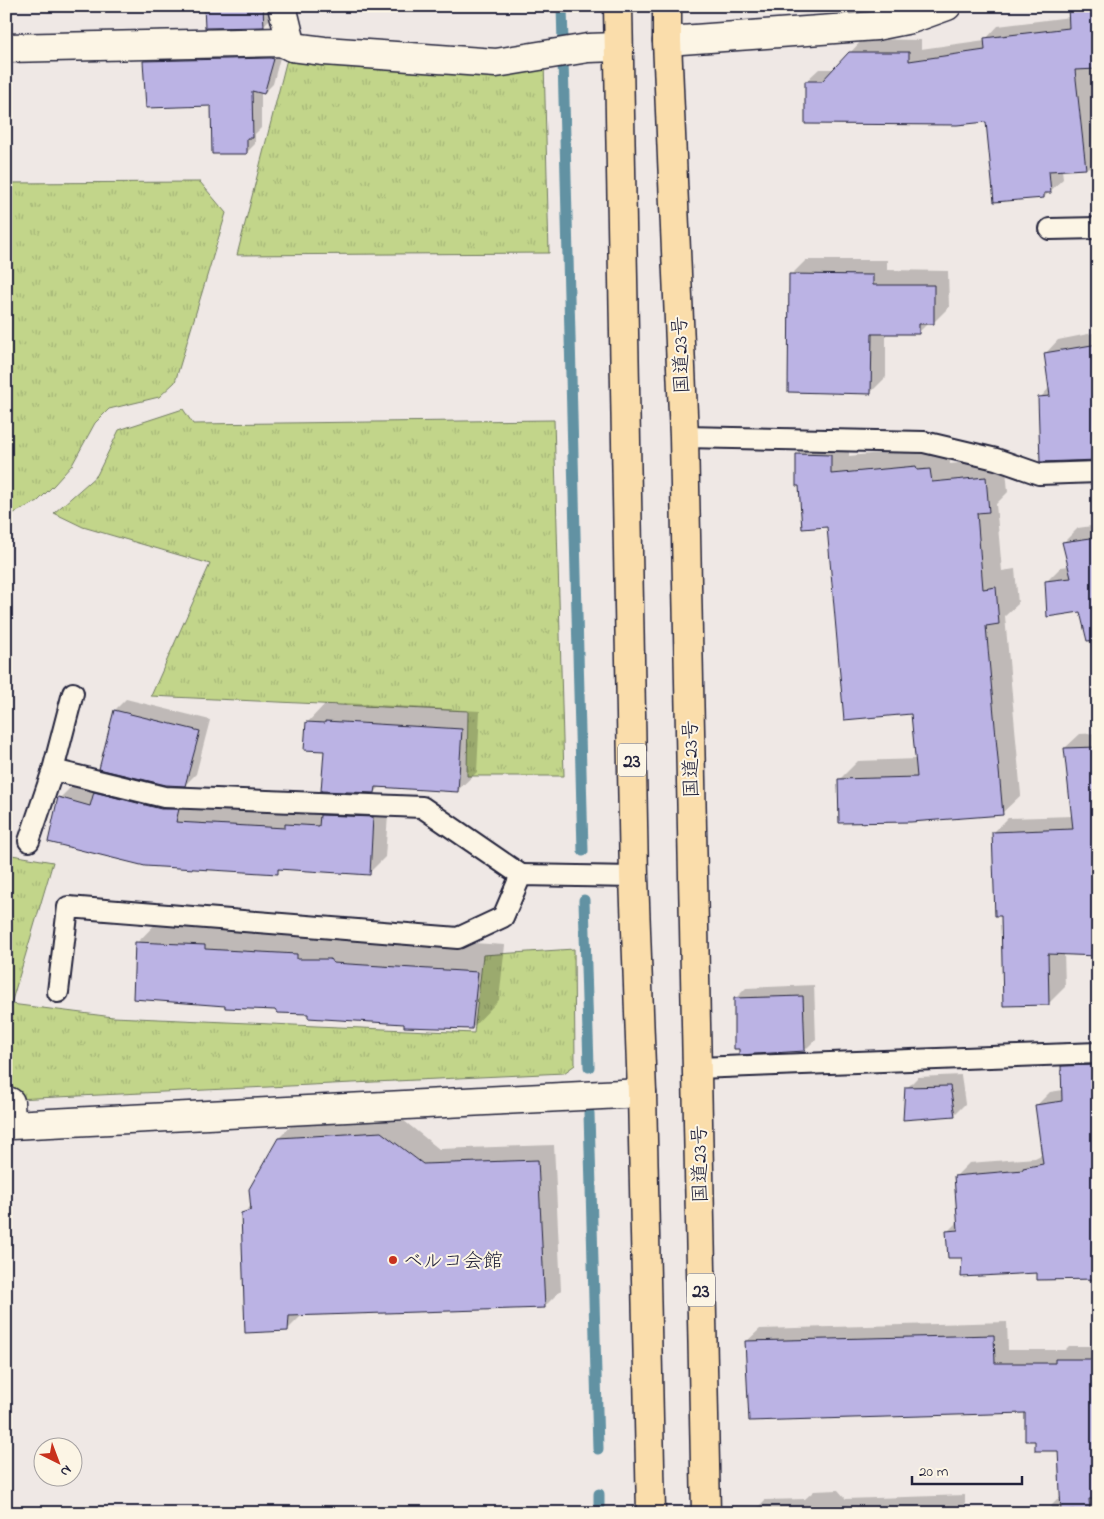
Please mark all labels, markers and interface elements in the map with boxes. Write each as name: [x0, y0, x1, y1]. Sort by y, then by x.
street label: 国道23号: [667, 315, 698, 394]
street label: 国道23号: [677, 720, 708, 798]
road number: 23: [618, 744, 646, 776]
street label: 国道23号: [686, 1125, 717, 1203]
place label: ベルコ会館: [403, 1248, 503, 1277]
marker: ベルコ会館: [387, 1254, 399, 1266]
road number: 23: [687, 1274, 715, 1306]
north arrow: [32, 1436, 82, 1486]
scale bar: [912, 1454, 1022, 1486]
text: N: [55, 1460, 76, 1482]
text: 20 m: [919, 1461, 949, 1483]

